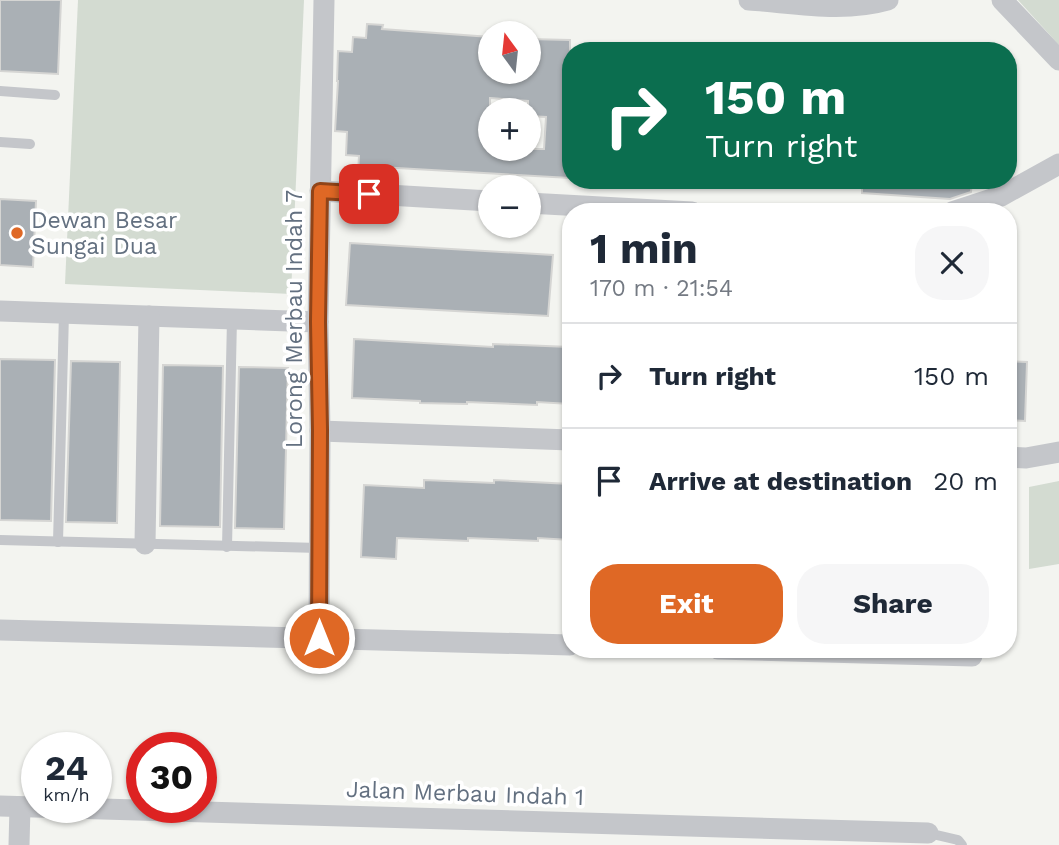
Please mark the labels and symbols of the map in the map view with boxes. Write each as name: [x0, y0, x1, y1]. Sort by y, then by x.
north arrow: [478, 21, 541, 84]
pin: [339, 164, 399, 224]
street label: Lorong Merbau Indah 7: [281, 190, 308, 448]
place label: Dewan Besar Sungai Dua: [31, 207, 177, 260]
marker: Dewan Besar Sungai Dua: [9, 225, 25, 241]
position arrow: [282, 601, 356, 675]
speed limit sign: 30: [126, 732, 217, 823]
street label: Jalan Merbau Indah 1: [345, 776, 585, 811]

